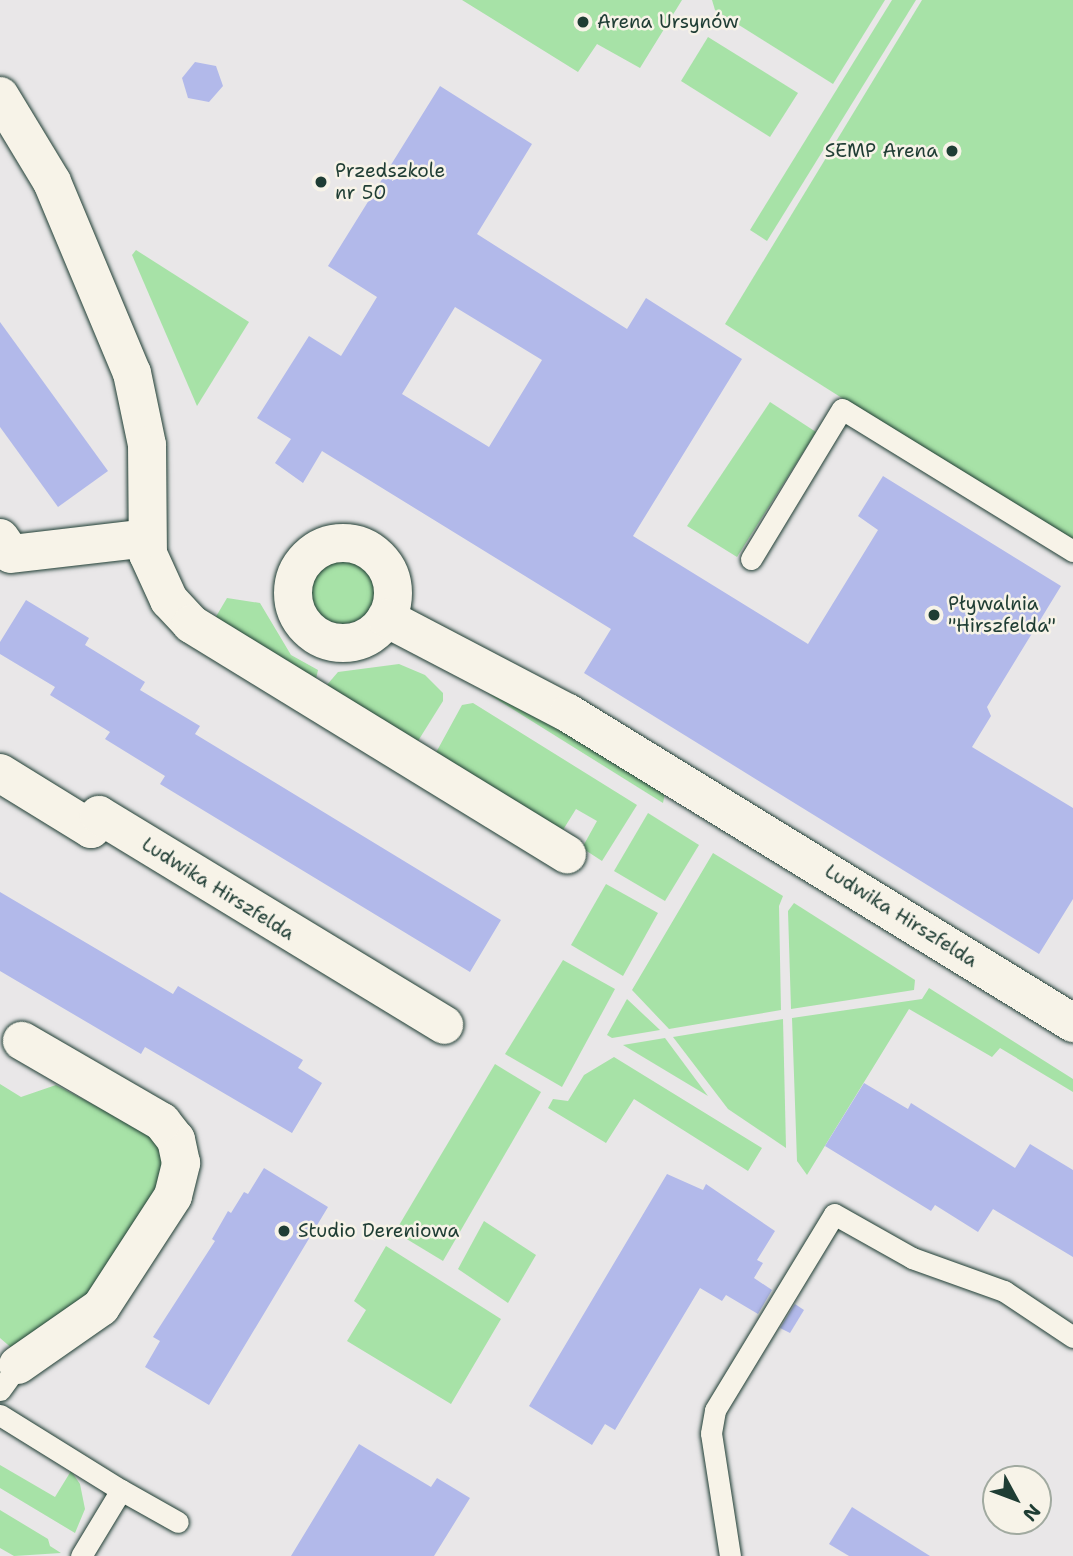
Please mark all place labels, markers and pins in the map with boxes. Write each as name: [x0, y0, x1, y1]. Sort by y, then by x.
place label: Arena Ursynów: [597, 11, 739, 33]
marker: Arena Ursynów: [575, 14, 591, 30]
place label: SEMP Arena: [825, 140, 938, 162]
marker: SEMP Arena: [944, 143, 960, 159]
place label: Przedszkole nr 50: [335, 160, 445, 204]
marker: Przedszkole nr 50: [313, 174, 329, 190]
place label: Pływalnia "Hirszfelda": [948, 593, 1056, 637]
marker: Pływalnia "Hirszfelda": [926, 607, 942, 623]
place label: Studio Dereniowa: [298, 1220, 459, 1242]
marker: Studio Dereniowa: [276, 1223, 292, 1239]

